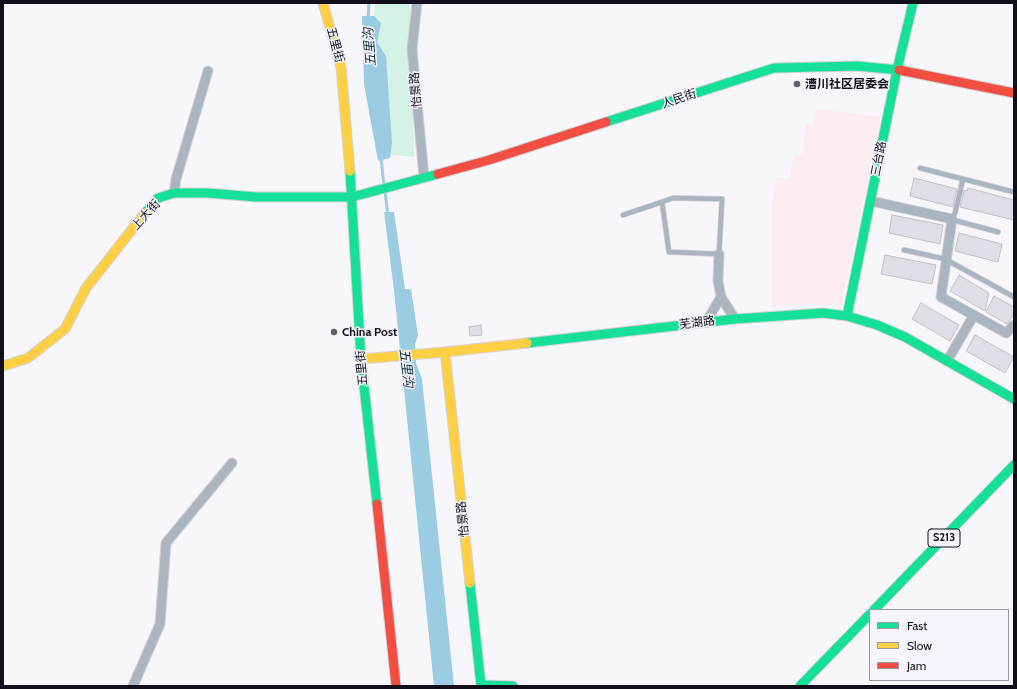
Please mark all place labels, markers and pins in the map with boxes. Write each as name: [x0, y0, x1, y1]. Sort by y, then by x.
place label: 漕川社区居委会: [805, 77, 889, 91]
marker: 漕川社区居委会: [792, 79, 802, 89]
place label: China Post: [342, 325, 397, 339]
marker: China Post: [329, 327, 339, 337]

